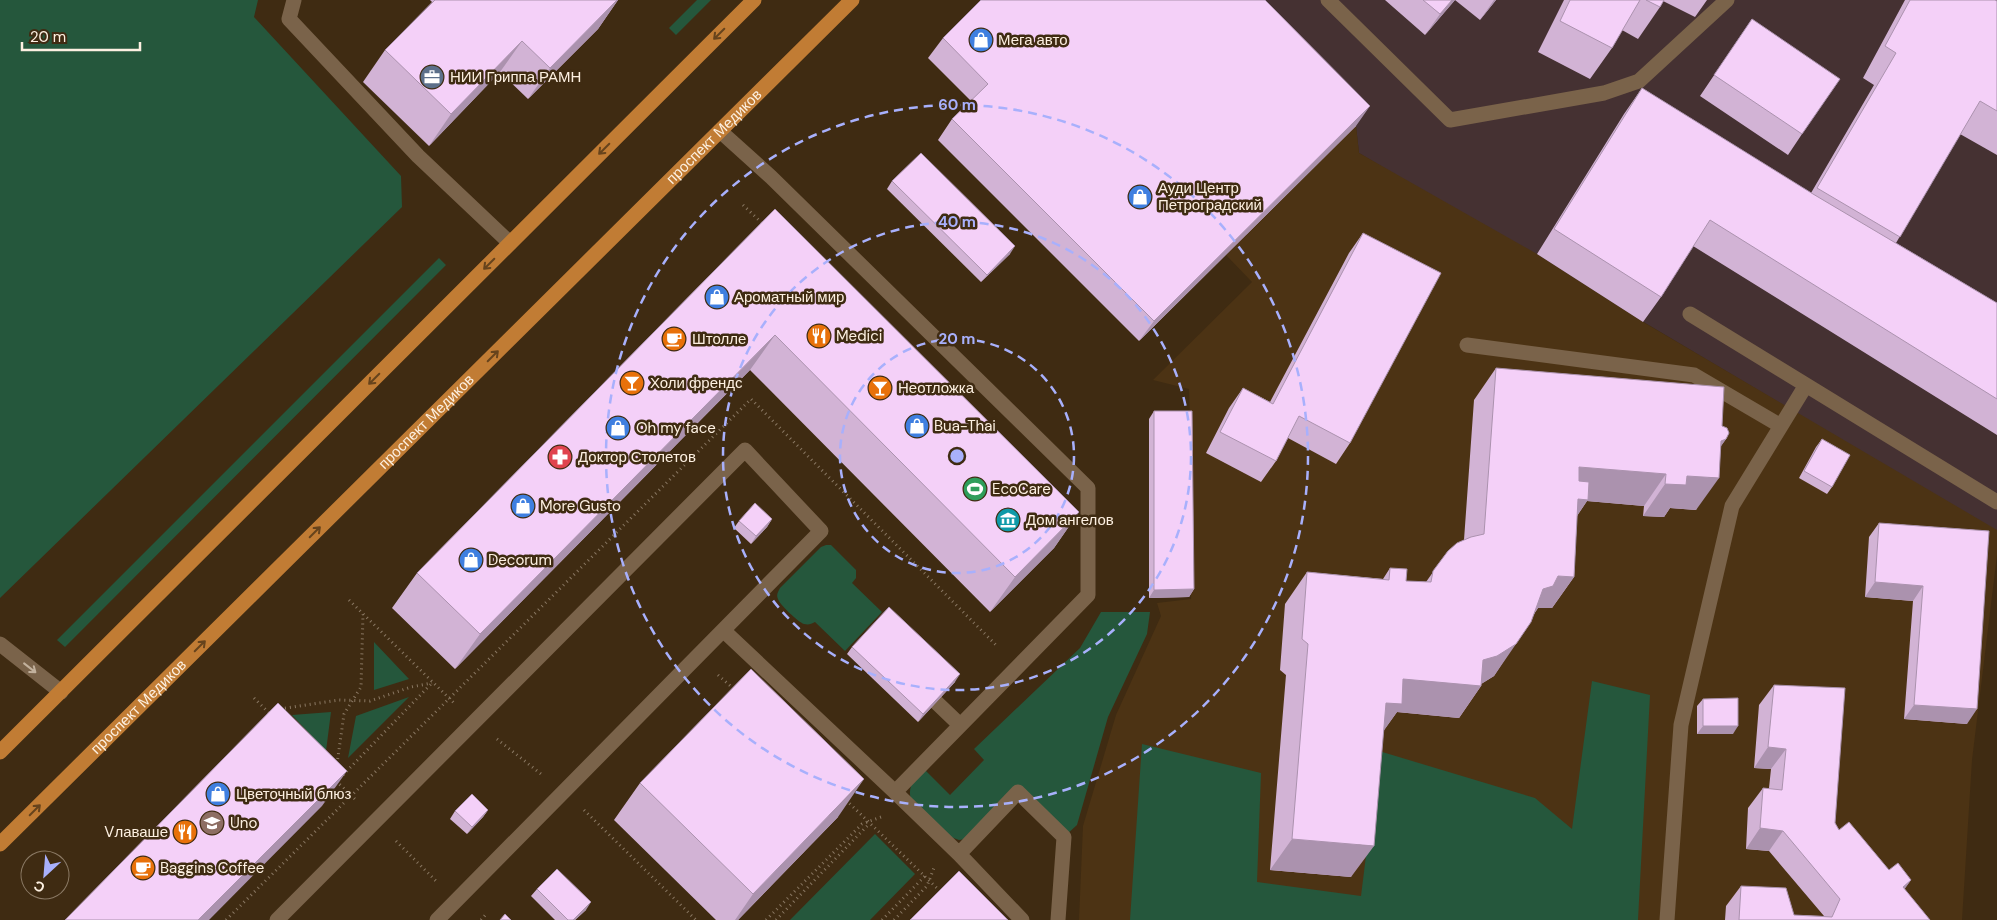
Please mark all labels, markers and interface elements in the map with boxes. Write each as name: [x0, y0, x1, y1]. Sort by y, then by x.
scale bar: [22, 20, 140, 52]
text: 20 m: [30, 27, 66, 47]
shop icon: Мега авто: [968, 27, 994, 53]
one-way arrow: [713, 28, 725, 41]
place label: Мега авто: [998, 30, 1068, 50]
office icon: НИИ Гриппа РАМН: [419, 64, 445, 90]
place label: НИИ Гриппа РАМН: [450, 67, 581, 87]
street label: проспект Медиков: [662, 85, 766, 189]
text: 60 m: [938, 95, 976, 115]
one-way arrow: [598, 143, 610, 155]
place label: Ауди Центр Петроградский: [1158, 178, 1262, 215]
shop icon: Ауди Центр Петроградский: [1127, 184, 1153, 210]
text: 40 m: [938, 212, 976, 232]
one-way arrow: [483, 258, 495, 270]
shop icon: Ароматный мир: [704, 284, 730, 310]
place label: Ароматный мир: [734, 287, 844, 307]
restaurant icon: Medici: [806, 323, 832, 349]
cafe icon: Штолле: [661, 326, 687, 352]
place label: Medici: [836, 326, 882, 346]
place label: Штолле: [692, 329, 746, 349]
text: 20 m: [939, 329, 975, 349]
one-way arrow: [487, 350, 499, 362]
street label: проспект Медиков: [374, 370, 479, 474]
bar icon: Холи френдс: [619, 370, 645, 396]
one-way arrow: [368, 373, 381, 385]
place label: Холи френдс: [650, 373, 743, 393]
bar icon: Неотложка: [867, 375, 893, 401]
place label: Неотложка: [898, 378, 975, 398]
shop icon: Bua-Thai: [904, 413, 930, 439]
shop icon: Oh my face: [605, 415, 631, 441]
place label: Bua-Thai: [934, 416, 996, 436]
place label: Oh my face: [636, 418, 716, 438]
pharmacy icon: Доктор Столетов: [547, 444, 573, 470]
place label: Доктор Столетов: [578, 447, 696, 467]
centre of rings: [948, 447, 966, 465]
sports icon: EcoCare: [962, 476, 988, 502]
place label: EcoCare: [992, 479, 1051, 499]
shop icon: More Gusto: [510, 493, 536, 519]
place label: More Gusto: [540, 496, 621, 516]
museum icon: Дом ангелов: [995, 507, 1021, 533]
place label: Дом ангелов: [1026, 510, 1114, 530]
one-way arrow: [309, 526, 322, 538]
shop icon: Decorum: [458, 547, 484, 573]
place label: Decorum: [488, 550, 552, 570]
one-way arrow: [194, 640, 206, 652]
street label: проспект Медиков: [86, 655, 191, 759]
one-way arrow: [24, 662, 37, 673]
shop icon: Цветочный блюз: [205, 781, 231, 807]
place label: Цветочный блюз: [236, 784, 352, 804]
one-way arrow: [28, 804, 41, 816]
school or university icon: Uno: [199, 810, 225, 836]
place label: Uno: [230, 813, 257, 833]
restaurant icon: Vлаваше: [172, 819, 198, 845]
place label: Vлаваше: [104, 822, 168, 842]
north arrow: [20, 850, 70, 900]
cafe icon: Baggins Coffee: [130, 855, 156, 881]
place label: Baggins Coffee: [160, 858, 264, 878]
text: С: [31, 876, 48, 897]

